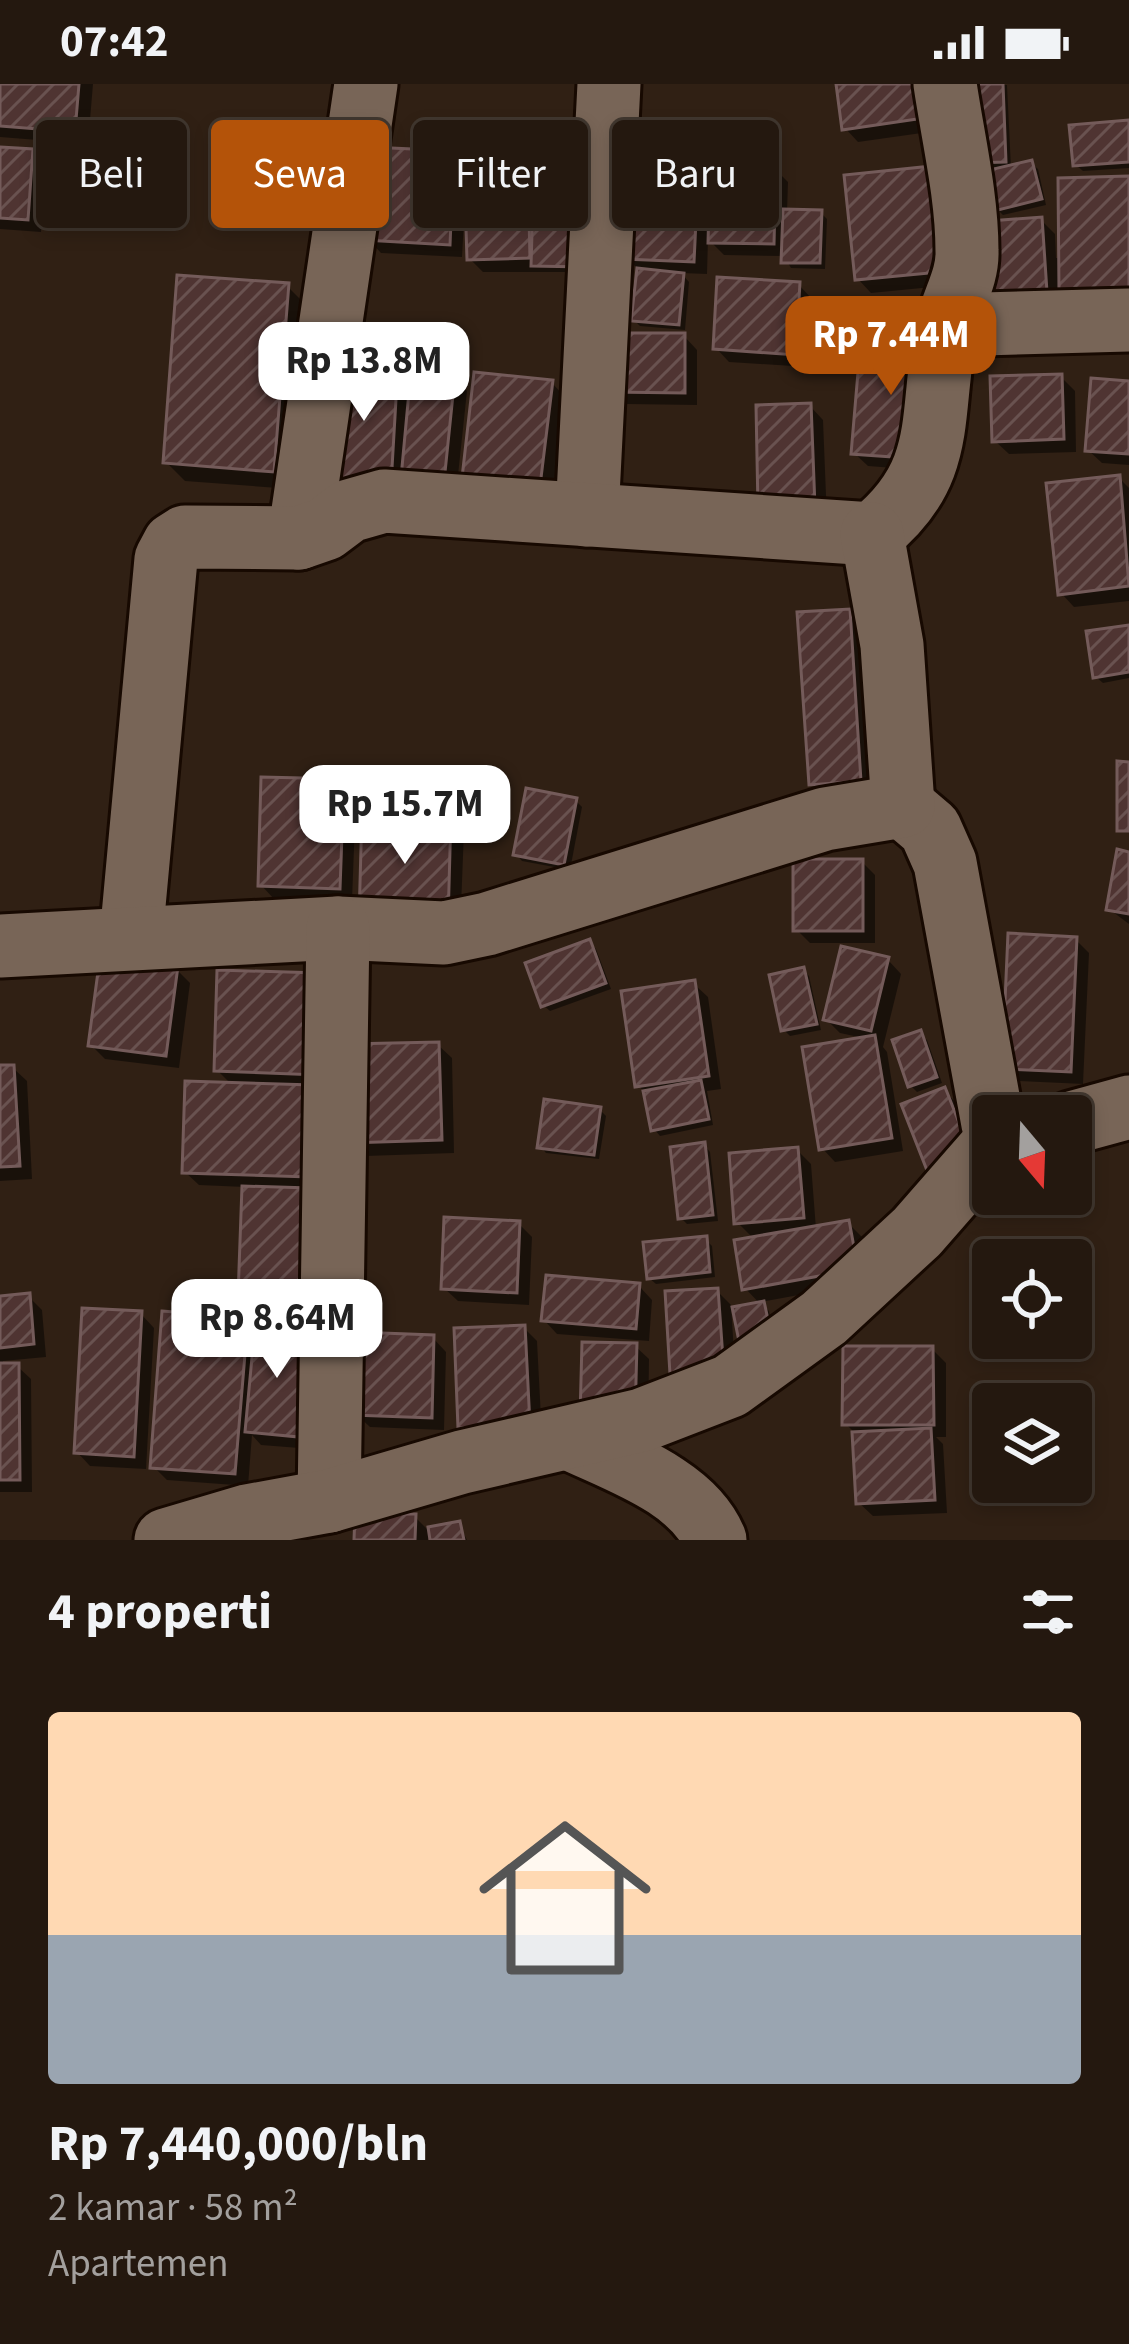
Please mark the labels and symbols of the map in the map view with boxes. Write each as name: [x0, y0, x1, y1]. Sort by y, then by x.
pin: Rp 7.44M: [767, 296, 1015, 398]
pin: Rp 13.8M: [240, 322, 488, 424]
pin: Rp 15.7M: [281, 765, 529, 867]
north arrow: [972, 1095, 1092, 1215]
pin: Rp 8.64M: [153, 1279, 401, 1381]

